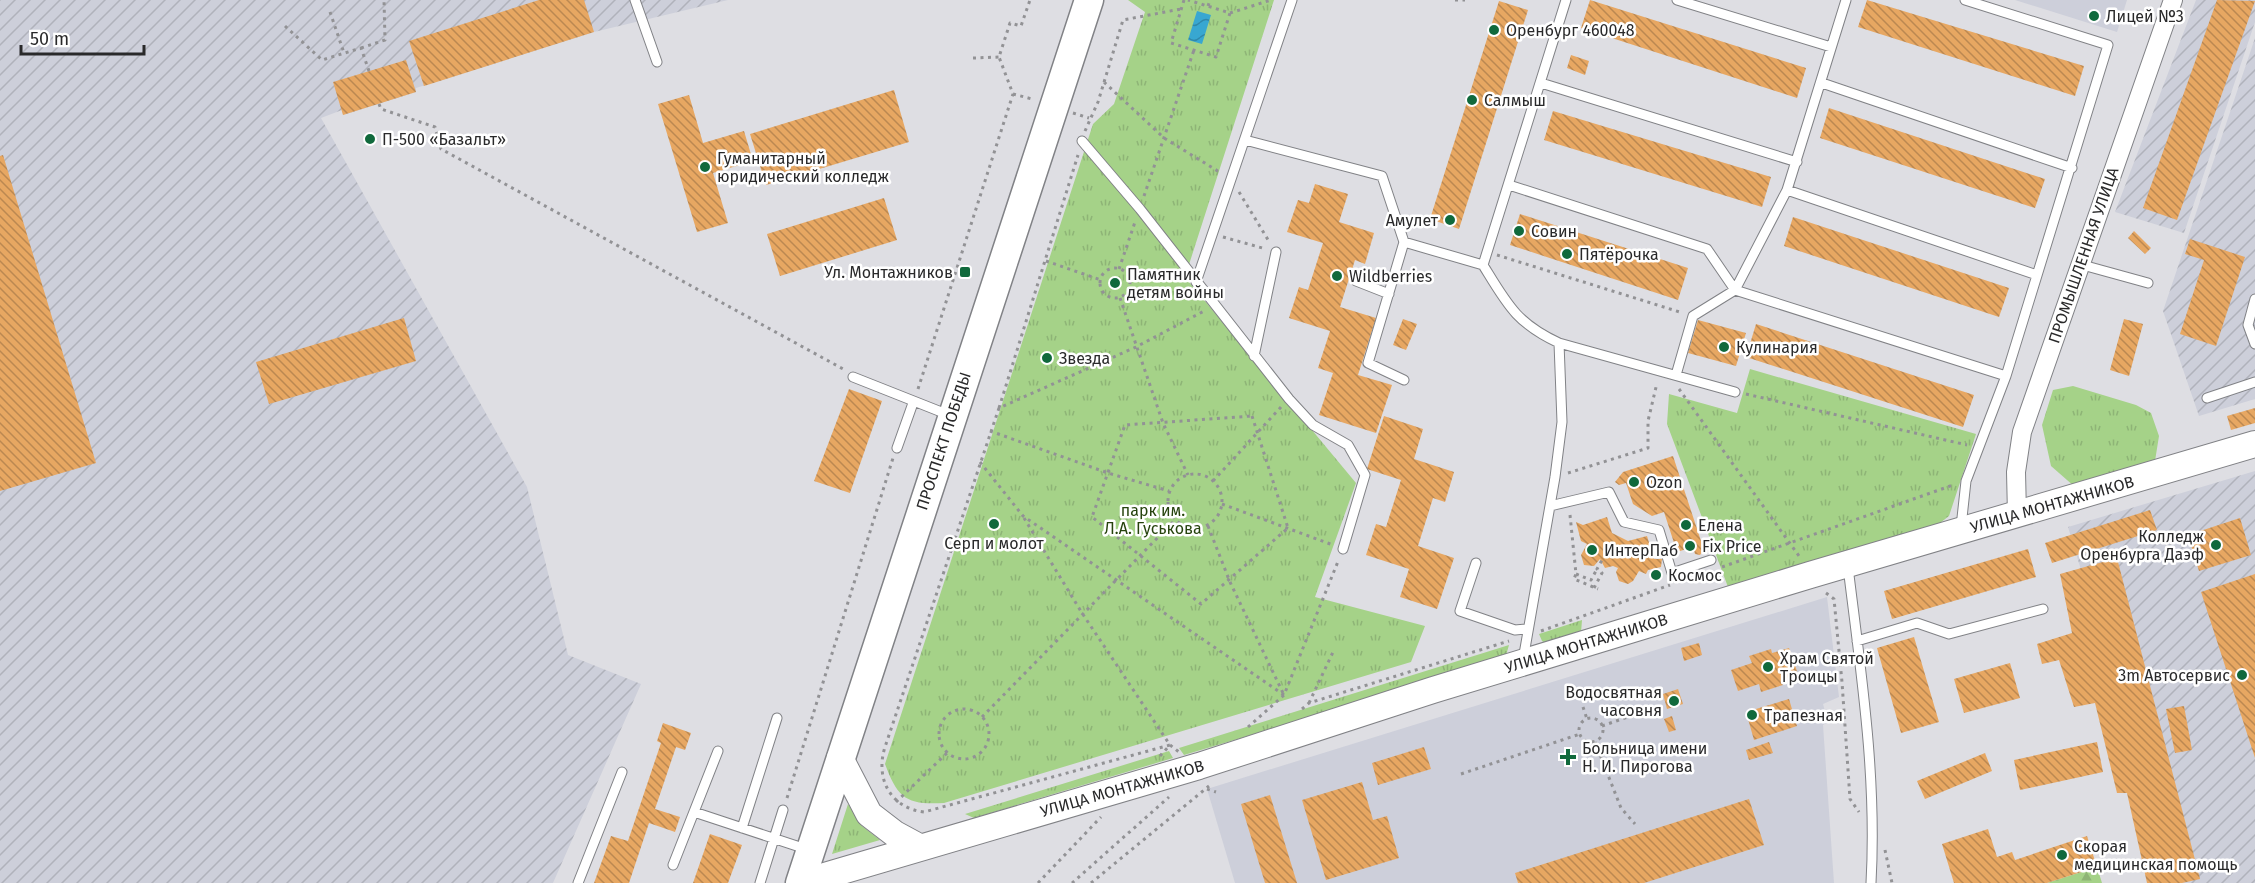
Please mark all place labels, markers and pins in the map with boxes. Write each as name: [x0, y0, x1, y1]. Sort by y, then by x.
place label: Лицей №3: [2106, 7, 2184, 26]
marker: Лицей №3: [2087, 9, 2101, 23]
place label: Оренбург 460048: [1506, 21, 1635, 40]
marker: Оренбург 460048: [1487, 23, 1501, 37]
place label: Салмыш: [1484, 91, 1546, 110]
marker: Салмыш: [1465, 93, 1479, 107]
place label: П-500 «Базальт»: [382, 130, 506, 149]
marker: П-500 «Базальт»: [363, 132, 377, 146]
place label: Гуманитарный юридический колледж: [717, 149, 889, 186]
marker: Гуманитарный юридический колледж: [698, 160, 712, 174]
place label: Амулет: [1386, 211, 1439, 230]
marker: Амулет: [1443, 213, 1457, 227]
place label: Совин: [1531, 222, 1577, 241]
marker: Совин: [1512, 224, 1526, 238]
place label: Пятёрочка: [1579, 245, 1659, 264]
marker: Пятёрочка: [1560, 247, 1574, 261]
place label: Ул. Монтажников: [824, 263, 953, 282]
marker: Ул. Монтажников: [958, 265, 972, 279]
place label: Памятник детям войны: [1127, 265, 1224, 302]
place label: Wildberries: [1349, 267, 1432, 286]
marker: Wildberries: [1330, 269, 1344, 283]
marker: Памятник детям войны: [1108, 276, 1122, 290]
place label: Кулинария: [1736, 338, 1818, 357]
marker: Кулинария: [1717, 340, 1731, 354]
place label: Звезда: [1059, 349, 1110, 368]
marker: Звезда: [1040, 351, 1054, 365]
place label: Ozon: [1646, 473, 1683, 492]
marker: Ozon: [1627, 475, 1641, 489]
place label: Елена: [1698, 516, 1743, 535]
marker: Серп и молот: [987, 517, 1001, 531]
marker: Елена: [1679, 518, 1693, 532]
place label: Колледж Оренбурга Даэф: [2080, 527, 2204, 564]
place label: Серп и молот: [944, 534, 1045, 553]
place label: Fix Price: [1702, 537, 1762, 556]
marker: Колледж Оренбурга Даэф: [2209, 538, 2223, 552]
marker: Fix Price: [1683, 539, 1697, 553]
place label: ИнтерПаб: [1604, 541, 1678, 560]
marker: ИнтерПаб: [1585, 543, 1599, 557]
place label: Космос: [1668, 566, 1722, 585]
marker: Космос: [1649, 568, 1663, 582]
place label: Храм Святой Троицы: [1780, 649, 1874, 686]
marker: Храм Святой Троицы: [1761, 660, 1775, 674]
place label: 3m Автосервис: [2118, 666, 2230, 685]
marker: 3m Автосервис: [2235, 668, 2249, 682]
place label: Водосвятная часовня: [1565, 683, 1662, 720]
marker: Водосвятная часовня: [1667, 694, 1681, 708]
place label: Трапезная: [1764, 706, 1843, 725]
marker: Трапезная: [1745, 708, 1759, 722]
place label: Больница имени Н. И. Пирогова: [1582, 739, 1707, 776]
marker: Больница имени Н. И. Пирогова: [1559, 748, 1577, 766]
place label: Скорая медицинская помощь: [2074, 837, 2238, 874]
marker: Скорая медицинская помощь: [2055, 848, 2069, 862]

